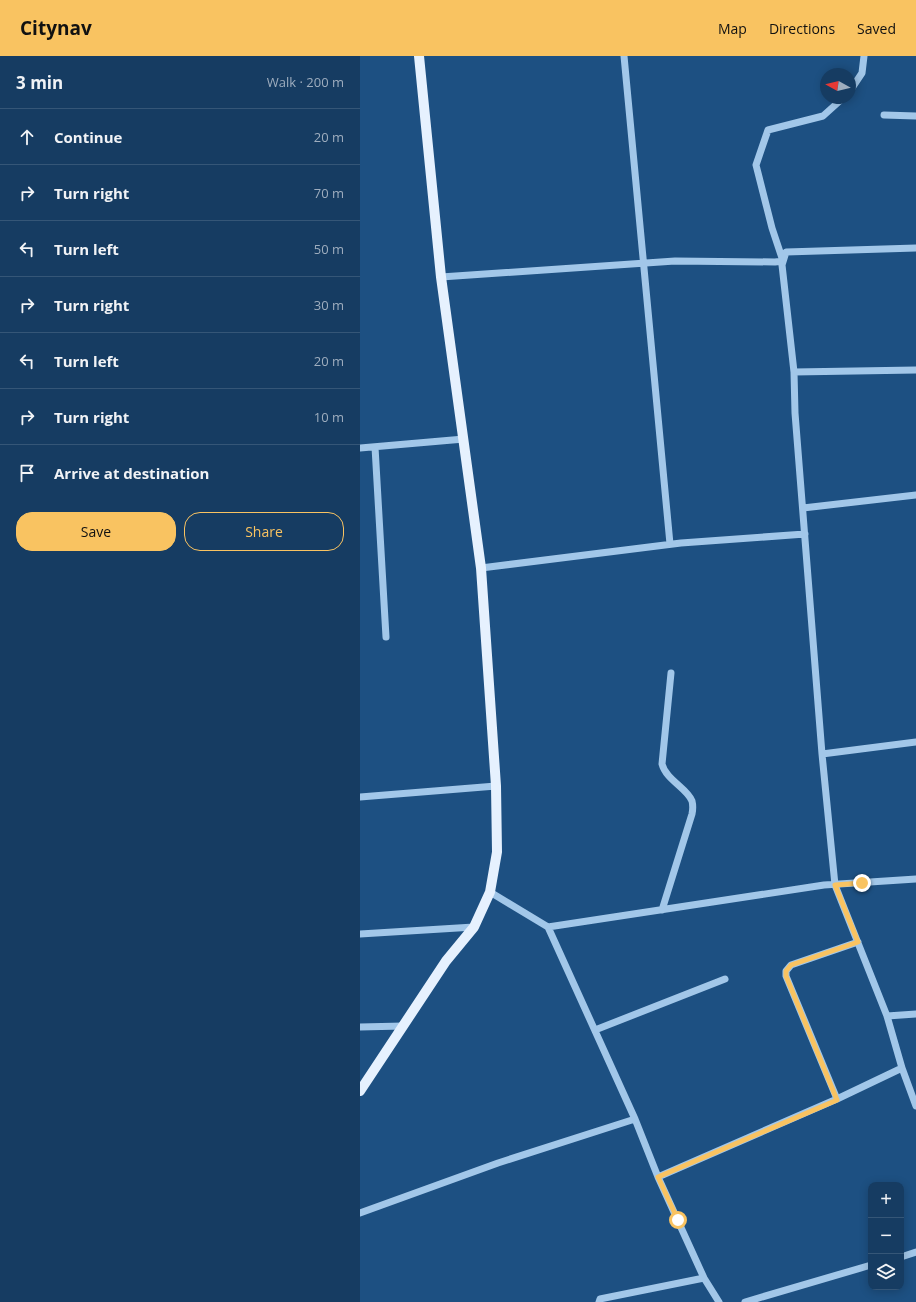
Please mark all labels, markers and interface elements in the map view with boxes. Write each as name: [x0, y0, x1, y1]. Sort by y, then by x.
text: Citynav: [20, 15, 92, 41]
text: Map: [718, 19, 747, 38]
text: Directions: [769, 19, 835, 38]
text: Saved: [857, 19, 896, 38]
north arrow: [820, 68, 856, 104]
text: 3 min: [16, 71, 63, 94]
text: Walk · 200 m: [267, 73, 344, 91]
icon: ahead: [16, 126, 38, 148]
text: Continue: [54, 127, 122, 147]
text: 20 m: [314, 128, 344, 146]
icon: right: [16, 182, 38, 204]
text: Turn right: [54, 183, 129, 203]
text: 70 m: [314, 184, 344, 202]
icon: left: [16, 238, 38, 260]
text: Turn left: [54, 239, 119, 259]
text: 50 m: [314, 240, 344, 258]
icon: right: [16, 294, 38, 316]
text: Turn right: [54, 295, 129, 315]
text: 30 m: [314, 296, 344, 314]
icon: left: [16, 350, 38, 372]
text: Turn left: [54, 351, 119, 371]
text: 20 m: [314, 352, 344, 370]
icon: right: [16, 406, 38, 428]
text: Turn right: [54, 407, 129, 427]
text: 10 m: [314, 408, 344, 426]
icon: arrive: [16, 462, 38, 484]
text: Arrive at destination: [54, 463, 209, 483]
button: Save: [16, 512, 176, 551]
button: Share: [184, 512, 344, 551]
route end: [853, 874, 871, 892]
map controls: [868, 1182, 904, 1290]
button: +: [868, 1182, 904, 1218]
route start: [669, 1211, 687, 1229]
button: −: [868, 1218, 904, 1254]
button: layers: [868, 1254, 904, 1290]

